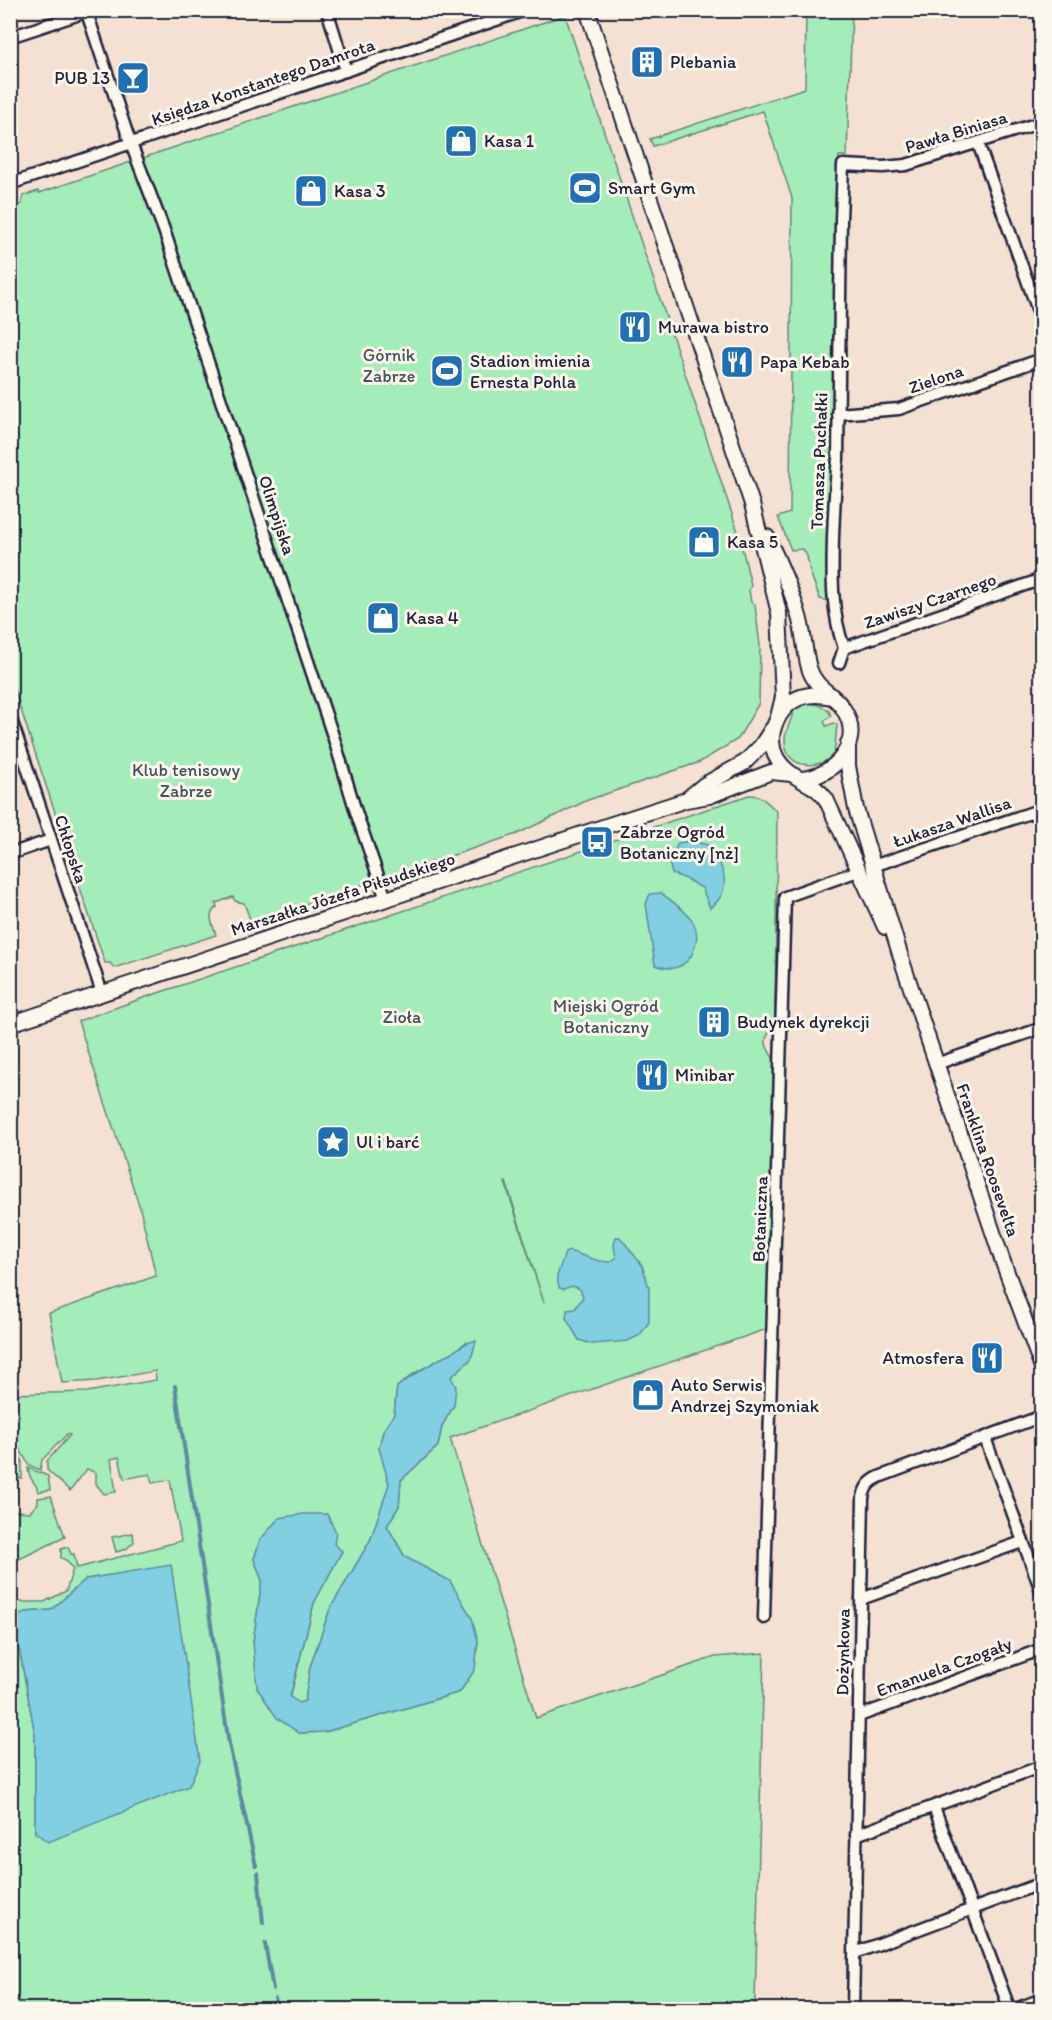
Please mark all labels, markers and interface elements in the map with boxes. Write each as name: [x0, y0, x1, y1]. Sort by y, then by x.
street label: Księdza Konstantego Damrota: [148, 33, 378, 131]
building icon: Plebania: [629, 44, 665, 80]
place label: Plebania: [670, 51, 737, 73]
bar icon: PUB 13: [115, 60, 151, 96]
place label: PUB 13: [54, 67, 110, 89]
street label: Pawła Biniasa: [902, 106, 1010, 158]
shop icon: Kasa 1: [443, 123, 479, 159]
place label: Kasa 1: [484, 130, 534, 152]
sports icon: Smart Gym: [567, 170, 603, 206]
shop icon: Kasa 3: [293, 173, 329, 209]
place label: Smart Gym: [608, 177, 696, 199]
place label: Kasa 3: [334, 180, 386, 202]
restaurant icon: Murawa bistro: [617, 309, 653, 345]
place label: Murawa bistro: [658, 316, 769, 338]
park label: Górnik Zabrze: [363, 344, 416, 387]
restaurant icon: Papa Kebab: [719, 344, 755, 380]
place label: Stadion imienia Ernesta Pohla: [470, 350, 590, 393]
place label: Papa Kebab: [760, 351, 850, 373]
sports icon: Stadion imienia Ernesta Pohla: [429, 353, 465, 389]
street label: Zielona: [906, 359, 967, 399]
street label: Tomasza Puchałki: [806, 392, 832, 530]
street label: Olimpijska: [254, 472, 300, 558]
shop icon: Kasa 5: [686, 524, 722, 560]
place label: Kasa 5: [727, 531, 778, 553]
street label: Zawiszy Czarnego: [861, 568, 999, 634]
shop icon: Kasa 4: [365, 600, 401, 636]
place label: Kasa 4: [406, 607, 459, 629]
park label: Klub tenisowy Zabrze: [132, 759, 241, 802]
street label: Łukasza Wallisa: [890, 791, 1015, 852]
street label: Chłopska: [50, 812, 92, 886]
place label: Zabrze Ogród Botaniczny [nż]: [620, 821, 739, 864]
bus stop icon: Zabrze Ogród Botaniczny [nż]: [579, 824, 615, 860]
street label: Marszałka Józefa Piłsudskiego: [228, 847, 458, 941]
park label: Miejski Ogród Botaniczny: [553, 995, 659, 1038]
building icon: Budynek dyrekcji: [696, 1004, 732, 1040]
park label: Zioła: [383, 1006, 422, 1028]
place label: Budynek dyrekcji: [737, 1011, 870, 1033]
restaurant icon: Minibar: [634, 1057, 670, 1093]
place label: Minibar: [675, 1064, 735, 1086]
street label: Franklina Roosevelta: [951, 1080, 1025, 1240]
place icon: Ul i barć: [315, 1124, 351, 1160]
place label: Ul i barć: [356, 1131, 420, 1153]
street label: Botaniczna: [748, 1175, 773, 1263]
restaurant icon: Atmosfera: [969, 1340, 1005, 1376]
place label: Atmosfera: [882, 1347, 965, 1369]
place label: Auto Serwis Andrzej Szymoniak: [671, 1374, 820, 1417]
shop icon: Auto Serwis Andrzej Szymoniak: [630, 1377, 666, 1413]
street label: Dożynkowa: [831, 1607, 855, 1696]
street label: Emanuela Czogały: [873, 1632, 1015, 1702]

